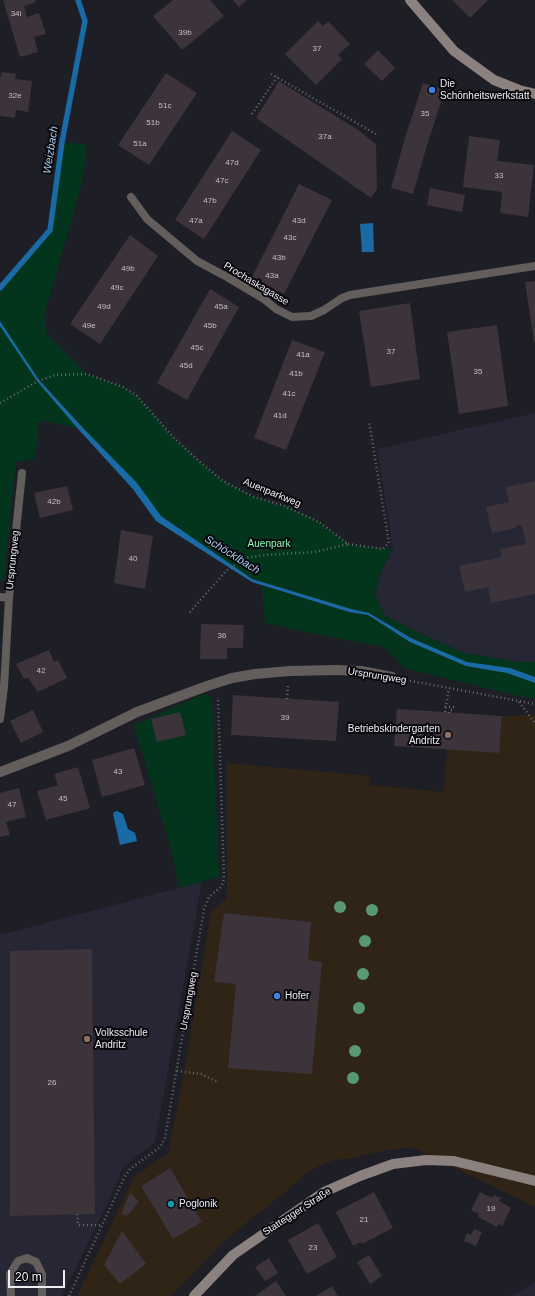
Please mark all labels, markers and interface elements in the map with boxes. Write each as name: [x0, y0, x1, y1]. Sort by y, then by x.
house number: 34i: [11, 9, 21, 19]
house number: 39b: [178, 28, 192, 38]
house number: 37: [313, 44, 321, 54]
place label: Die Schönheitswerkstatt: [440, 78, 529, 102]
marker: Die Schönheitswerkstatt: [427, 85, 437, 95]
house number: 32e: [8, 91, 22, 101]
house number: 51c: [159, 101, 171, 111]
house number: 35: [421, 109, 429, 119]
house number: 51b: [146, 118, 160, 128]
water label: Weizbach: [41, 125, 61, 175]
house number: 37a: [318, 132, 332, 142]
house number: 51a: [133, 139, 147, 149]
house number: 47d: [225, 158, 239, 168]
house number: 33: [495, 171, 503, 181]
house number: 47c: [216, 176, 228, 186]
house number: 47b: [203, 196, 217, 206]
house number: 47a: [189, 216, 203, 226]
house number: 43d: [292, 216, 306, 226]
house number: 43c: [284, 233, 296, 243]
house number: 43b: [272, 253, 286, 263]
street label: Prochaskagasse: [221, 260, 291, 308]
house number: 49b: [121, 264, 135, 274]
house number: 43a: [265, 271, 279, 281]
house number: 49c: [111, 283, 123, 293]
house number: 49d: [97, 302, 111, 312]
house number: 45a: [214, 302, 228, 312]
house number: 49e: [82, 321, 96, 331]
house number: 45b: [203, 321, 217, 331]
house number: 45c: [191, 343, 203, 353]
house number: 37: [387, 347, 395, 357]
house number: 41a: [296, 350, 310, 360]
house number: 45d: [179, 361, 193, 371]
house number: 35: [474, 367, 482, 377]
house number: 41b: [289, 369, 303, 379]
house number: 41c: [283, 389, 295, 399]
house number: 41d: [273, 411, 287, 421]
street label: Auenparkweg: [241, 476, 303, 510]
house number: 42b: [47, 497, 61, 507]
street label: Ursprungweg: [4, 530, 22, 590]
water label: Schöcklbach: [202, 533, 262, 577]
park label: Auenpark: [248, 538, 290, 550]
house number: 40: [129, 554, 137, 564]
house number: 36: [218, 631, 226, 641]
street label: Ursprungweg: [347, 665, 407, 687]
house number: 42: [37, 666, 45, 676]
house number: 39: [281, 713, 289, 723]
place label: Betriebskindergarten Andritz: [348, 723, 440, 746]
marker: Betriebskindergarten Andritz: [443, 730, 453, 740]
house number: 43: [114, 767, 122, 777]
house number: 45: [59, 794, 67, 804]
house number: 47: [8, 800, 16, 810]
street label: Ursprungweg: [178, 971, 200, 1031]
place label: Hofer: [285, 990, 309, 1002]
marker: Hofer: [272, 991, 282, 1001]
place label: Volksschule Andritz: [95, 1027, 148, 1050]
marker: Volksschule Andritz: [82, 1034, 92, 1044]
house number: 26: [48, 1078, 56, 1088]
street label: Stattegger Straße: [261, 1185, 333, 1239]
place label: Poglonik: [179, 1198, 217, 1210]
marker: Poglonik: [166, 1199, 176, 1209]
house number: 19: [487, 1204, 495, 1214]
house number: 21: [360, 1215, 368, 1225]
house number: 23: [309, 1243, 317, 1253]
scale bar: [10, 1262, 67, 1288]
text: 20 m: [15, 1270, 42, 1284]

